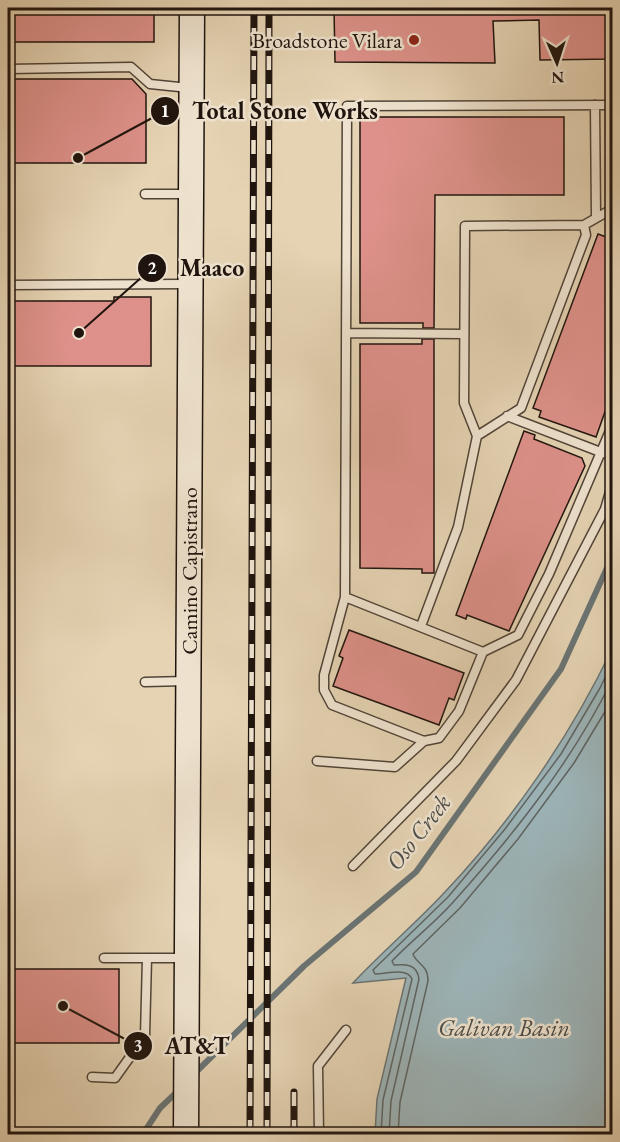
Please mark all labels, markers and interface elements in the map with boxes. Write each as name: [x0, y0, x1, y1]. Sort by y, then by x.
place label: Broadstone Vilara: [252, 26, 402, 55]
marker: Broadstone Vilara: [407, 33, 421, 47]
north arrow: [527, 33, 587, 93]
text: N: [551, 67, 565, 88]
callout: Total Stone Works: [150, 90, 390, 132]
text: Total Stone Works: [192, 95, 378, 126]
text: 1: [160, 99, 170, 122]
callout: Maaco: [137, 247, 256, 289]
text: Maaco: [180, 252, 244, 283]
text: 2: [147, 256, 157, 279]
street label: Camino Capistrano: [175, 487, 204, 655]
water label: Oso Creek: [379, 788, 457, 876]
water label: Galivan Basin: [438, 1012, 570, 1043]
callout: AT&T: [123, 1025, 242, 1067]
text: AT&T: [163, 1030, 230, 1061]
text: 3: [133, 1034, 143, 1057]

